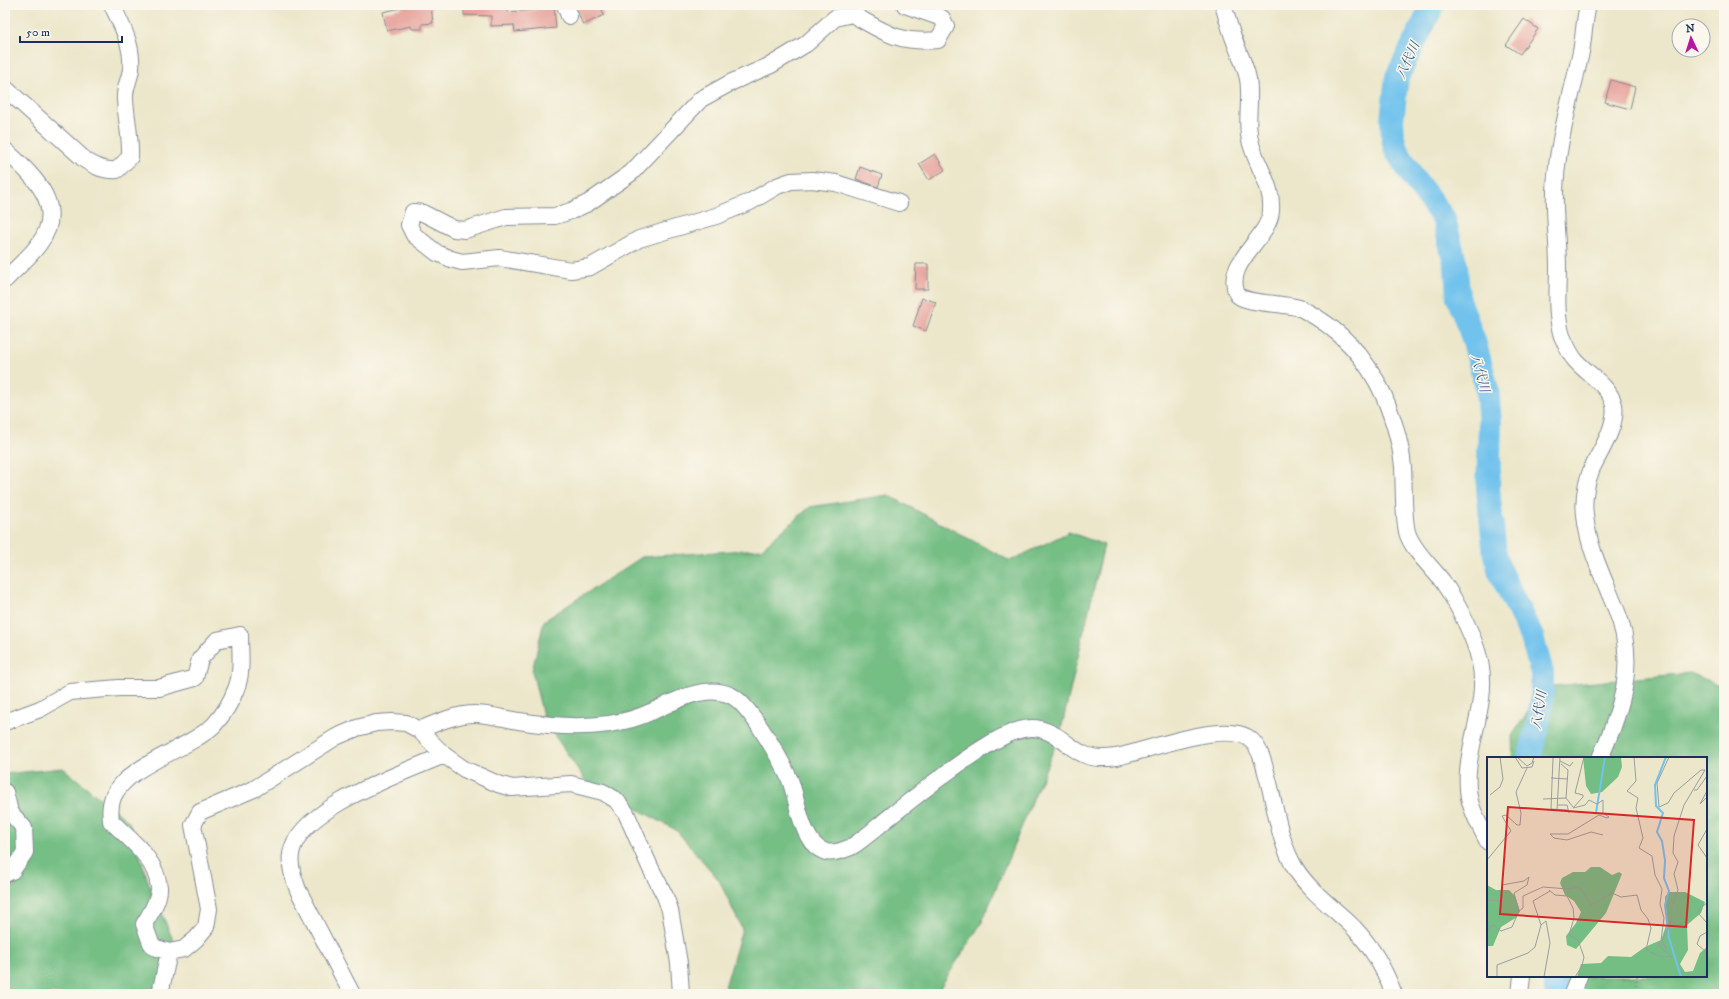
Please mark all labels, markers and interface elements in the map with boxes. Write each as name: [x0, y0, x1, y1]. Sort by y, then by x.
scale bar: [20, 18, 122, 44]
north arrow: [1671, 18, 1711, 58]
text: N: [1685, 22, 1695, 36]
text: 50 m: [26, 25, 50, 40]
water label: 八代川: [1393, 38, 1424, 81]
water label: 八代川: [1467, 352, 1493, 396]
water label: 八代川: [1528, 688, 1550, 731]
inset map: [1487, 757, 1707, 977]

